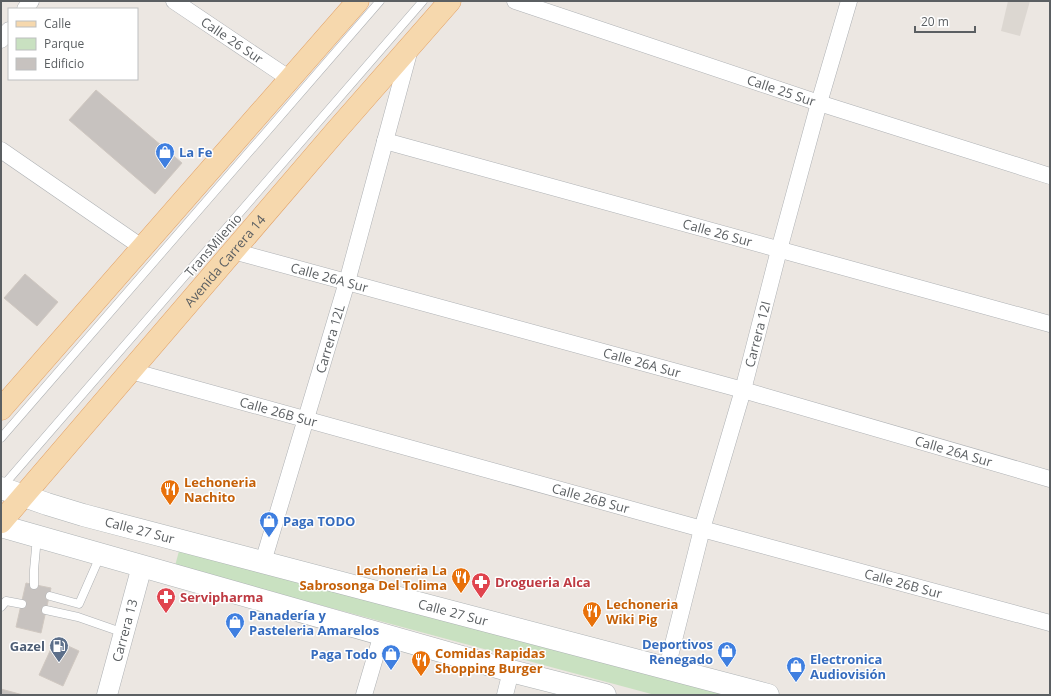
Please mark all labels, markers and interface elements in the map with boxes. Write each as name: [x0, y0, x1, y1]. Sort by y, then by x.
legend: [8, 8, 138, 80]
scale bar: [915, 8, 975, 34]
street label: Calle 26 Sur: [197, 13, 267, 68]
text: 20 m: [921, 13, 949, 30]
text: Calle: [44, 15, 71, 32]
text: Parque: [44, 35, 84, 52]
text: Edificio: [44, 55, 84, 72]
street label: Calle 25 Sur: [745, 70, 819, 110]
shop icon: La Fe: [154, 141, 176, 169]
place label: La Fe: [179, 143, 213, 161]
street label: TransMilenio: [180, 209, 246, 281]
street label: Avenida Carrera 14: [180, 210, 270, 311]
street label: Calle 26 Sur: [681, 214, 755, 251]
street label: Calle 26A Sur: [289, 258, 371, 297]
street label: Carrera 12I: [740, 299, 775, 369]
street label: Carrera 12L: [311, 302, 349, 375]
street label: Calle 26A Sur: [601, 343, 684, 382]
street label: Calle 26B Sur: [238, 392, 320, 431]
street label: Calle 26A Sur: [913, 431, 995, 471]
place label: Lechoneria Nachito: [184, 473, 256, 506]
restaurant icon: Lechoneria Nachito: [159, 478, 181, 506]
street label: Calle 26B Sur: [550, 479, 632, 518]
shop icon: Paga TODO: [258, 510, 280, 538]
street label: Calle 27 Sur: [103, 512, 177, 548]
place label: Paga TODO: [283, 512, 355, 530]
place label: Lechoneria La Sabrosonga Del Tolima: [299, 561, 447, 594]
street label: Calle 26B Sur: [862, 564, 945, 603]
restaurant icon: Lechoneria La Sabrosonga Del Tolima: [450, 566, 472, 594]
pharmacy icon: Drogueria Alca: [470, 571, 492, 599]
place label: Drogueria Alca: [495, 573, 591, 591]
pharmacy icon: Servipharma: [155, 586, 177, 614]
place label: Servipharma: [180, 588, 263, 606]
street label: Calle 27 Sur: [416, 594, 491, 630]
place label: Lechoneria Wiki Pig: [606, 595, 678, 628]
street label: Carrera 13: [107, 597, 142, 664]
restaurant icon: Lechoneria Wiki Pig: [581, 600, 603, 628]
place label: Panadería y Pasteleria Amarelos: [249, 606, 379, 639]
shop icon: Panadería y Pasteleria Amarelos: [224, 611, 246, 639]
fuel station icon: Gazel: [48, 635, 70, 663]
place label: Deportivos Renegado: [642, 635, 713, 668]
place label: Gazel: [10, 637, 45, 655]
shop icon: Deportivos Renegado: [716, 640, 738, 668]
shop icon: Paga Todo: [380, 643, 402, 671]
place label: Comidas Rapidas Shopping Burger: [435, 644, 545, 677]
place label: Paga Todo: [311, 645, 377, 663]
restaurant icon: Comidas Rapidas Shopping Burger: [410, 649, 432, 677]
place label: Electronica Audiovisión: [810, 650, 886, 683]
shop icon: Electronica Audiovisión: [785, 655, 807, 683]

